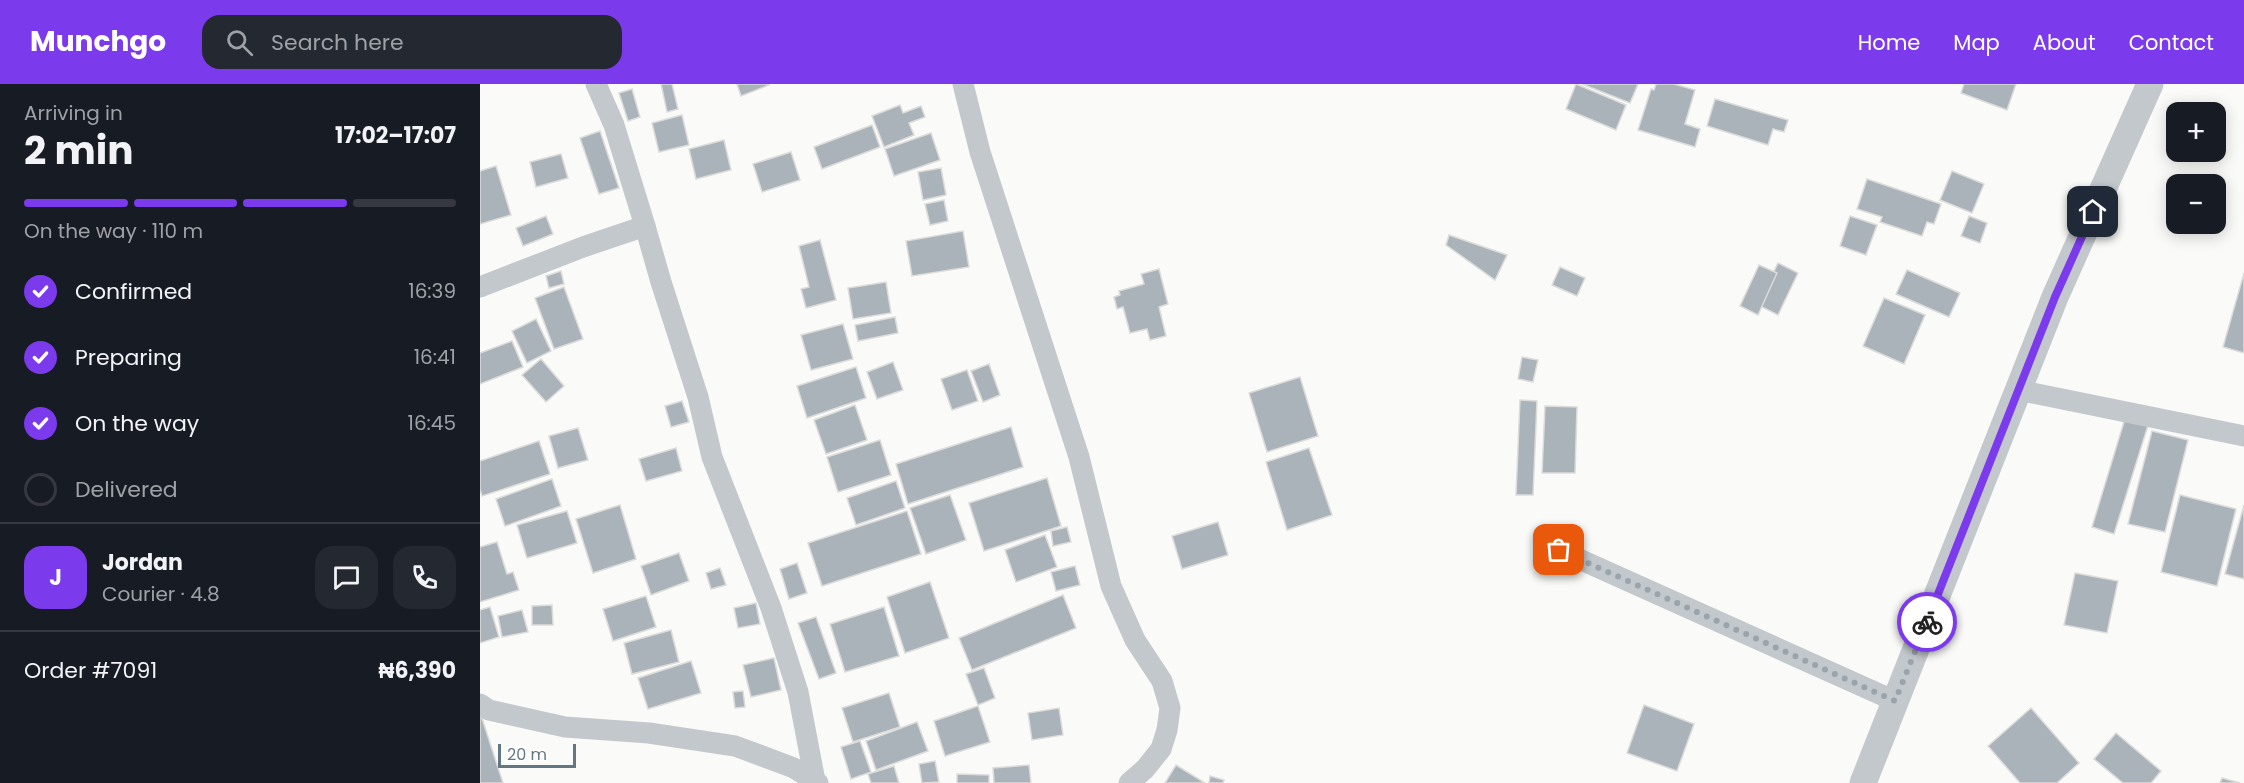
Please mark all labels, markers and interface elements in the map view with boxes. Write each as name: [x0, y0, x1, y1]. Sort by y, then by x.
search box: [202, 15, 622, 69]
text: Munchgo: [30, 22, 166, 61]
icon: search: [223, 26, 256, 59]
text: Search here: [271, 27, 404, 58]
text: Home: [1858, 28, 1920, 57]
text: Map: [1953, 28, 2000, 57]
text: About: [2033, 28, 2096, 57]
text: Contact: [2129, 28, 2214, 57]
text: Arriving in: [24, 99, 123, 127]
map controls: [2166, 102, 2226, 234]
button: +: [2166, 102, 2226, 162]
text: 17:02–17:07: [335, 120, 456, 151]
text: 2 min: [24, 123, 134, 178]
button: −: [2166, 174, 2226, 234]
pin: [2067, 186, 2118, 237]
icon: home: [2076, 195, 2109, 228]
text: On the way · 110 m: [24, 217, 203, 245]
icon: check: [24, 275, 57, 308]
text: Confirmed: [75, 276, 192, 307]
text: 16:39: [408, 277, 456, 305]
icon: check: [24, 341, 57, 374]
text: Preparing: [75, 342, 182, 373]
text: 16:41: [414, 343, 456, 371]
icon: check: [24, 407, 57, 440]
text: On the way: [75, 408, 199, 439]
text: 16:45: [408, 409, 456, 437]
text: Delivered: [75, 474, 178, 505]
pin: [1533, 524, 1584, 575]
icon: bag: [1542, 533, 1575, 566]
button: chat: [315, 546, 378, 609]
button: phone: [393, 546, 456, 609]
text: Jordan: [102, 547, 183, 578]
text: J: [49, 562, 62, 593]
text: Courier · 4.8: [102, 580, 220, 608]
courier: [1897, 592, 1957, 652]
icon: bike: [1911, 606, 1944, 639]
text: Order #7091: [24, 655, 157, 686]
text: ₦6,390: [379, 655, 456, 686]
scale bar: [498, 741, 576, 768]
text: 20 m: [507, 743, 547, 766]

